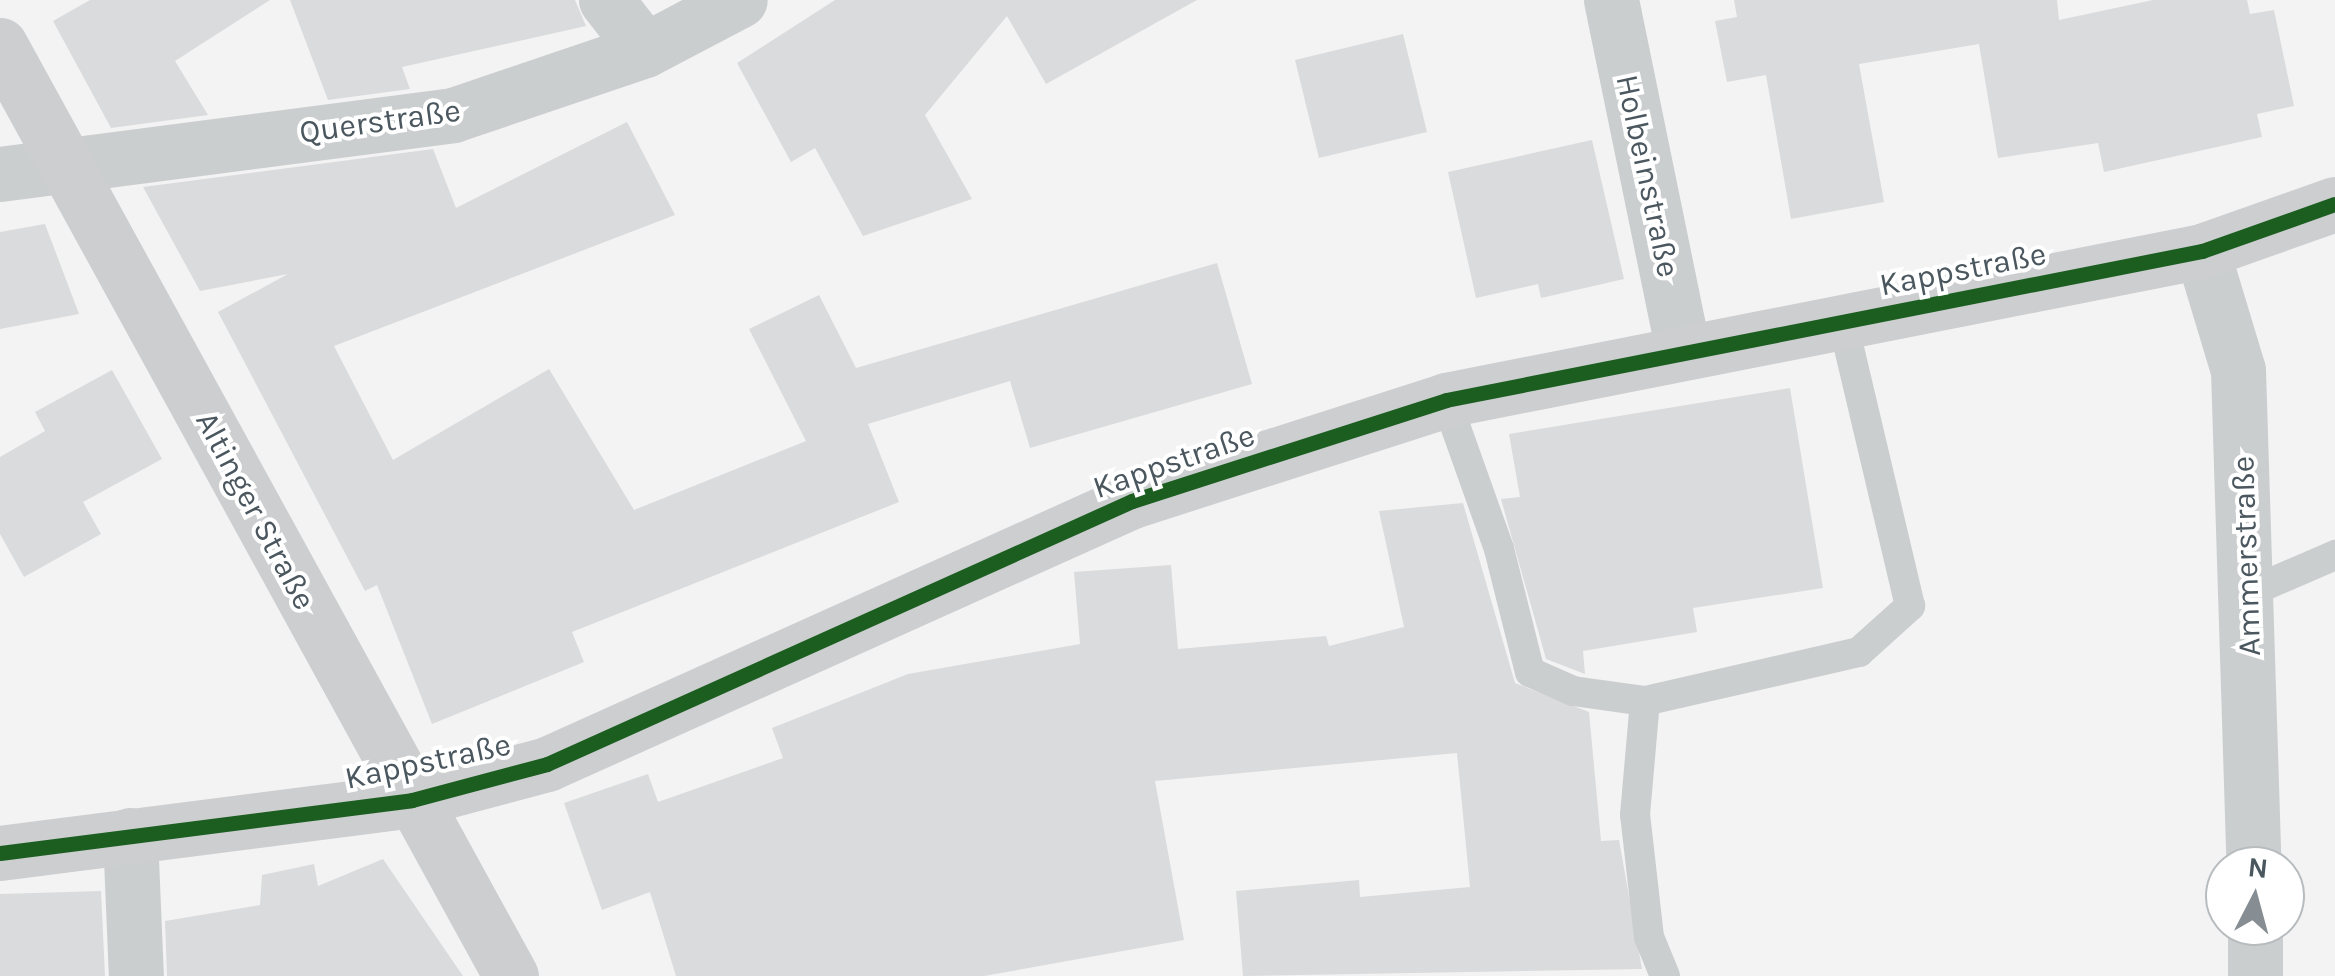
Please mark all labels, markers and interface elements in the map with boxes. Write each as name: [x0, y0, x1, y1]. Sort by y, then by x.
street label: Holbeinstraße: [1607, 71, 1687, 281]
street label: Querstraße: [297, 92, 463, 152]
street label: Kappstraße: [1877, 235, 2049, 305]
street label: Altinger Straße: [187, 406, 323, 616]
street label: Kappstraße: [1088, 416, 1260, 508]
street label: Ammerstraße: [2224, 455, 2270, 657]
street label: Kappstraße: [342, 726, 514, 798]
north arrow: [2205, 846, 2305, 946]
text: N: [2246, 850, 2270, 885]

